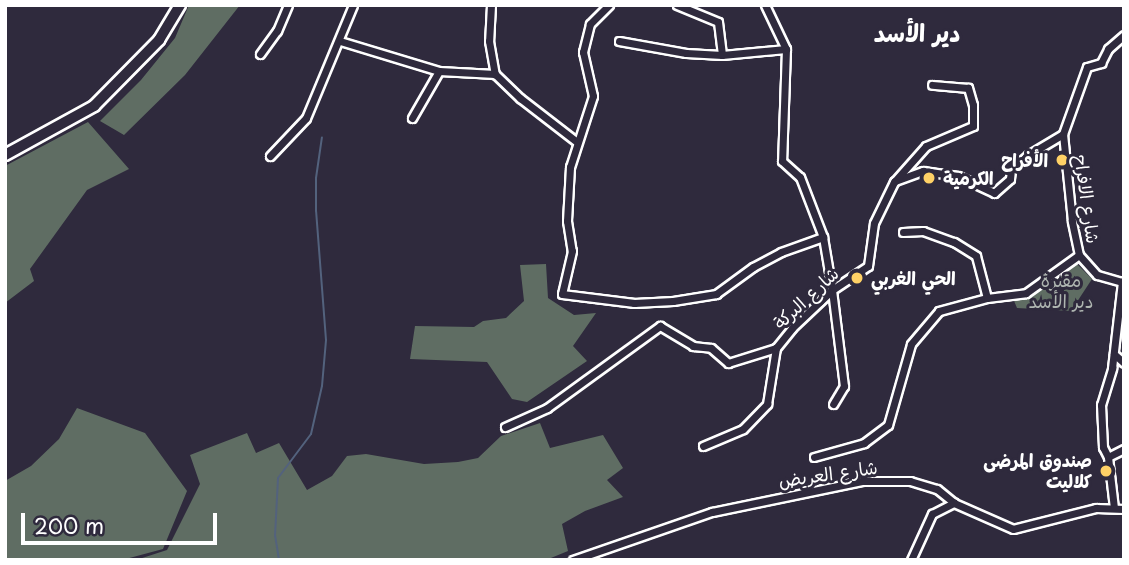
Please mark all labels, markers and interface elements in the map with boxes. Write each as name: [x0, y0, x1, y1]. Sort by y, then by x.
district label: دير الأسد: [874, 19, 960, 47]
place label: الأفراح: [1001, 149, 1048, 171]
marker: الأفراح: [1054, 152, 1070, 168]
street label: شارع الافراح: [1070, 153, 1104, 245]
place label: الكرمية: [943, 167, 994, 189]
marker: الكرمية: [921, 170, 937, 186]
street label: شارع البركة: [769, 262, 843, 334]
place label: الحي الغربي: [871, 267, 956, 289]
marker: الحي الغربي: [849, 270, 865, 286]
park label: مقبرة دير الأسد: [1029, 270, 1093, 312]
place label: صندوق المرضى كلاليت: [983, 450, 1092, 492]
street label: شارع العريض: [777, 456, 879, 492]
marker: صندوق المرضى كلاليت: [1098, 463, 1114, 479]
scale bar: [24, 498, 220, 542]
text: 200 m: [34, 509, 104, 541]

